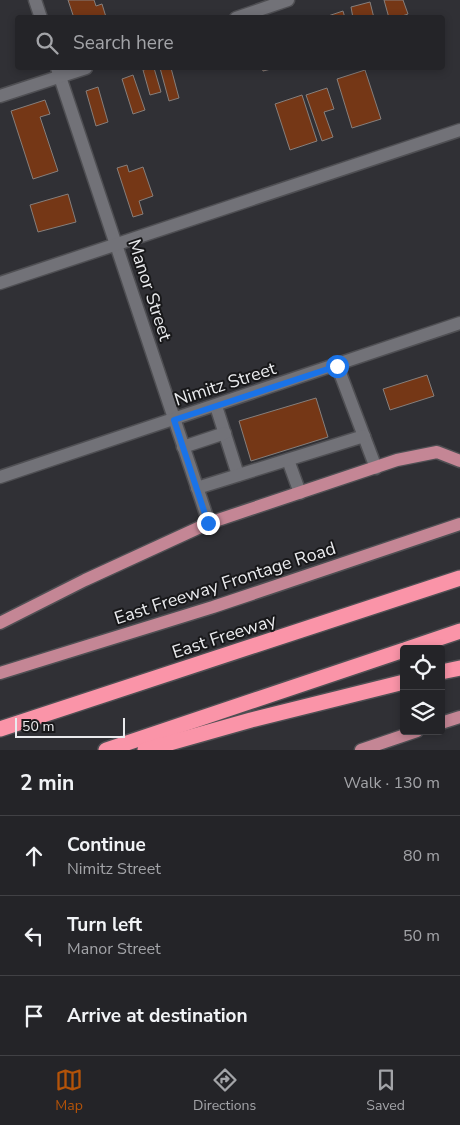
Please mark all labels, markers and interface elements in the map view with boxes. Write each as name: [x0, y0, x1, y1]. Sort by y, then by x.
search box: [15, 15, 445, 70]
icon: search: [33, 29, 61, 57]
text: Search here: [73, 30, 174, 56]
street label: Manor Street: [122, 236, 178, 344]
route start: [326, 355, 349, 378]
street label: Nimitz Street: [171, 356, 280, 412]
route end: [197, 512, 220, 535]
street label: East Freeway Frontage Road: [111, 536, 339, 630]
street label: East Freeway: [169, 608, 280, 664]
map controls: [400, 645, 445, 735]
button: locate: [400, 645, 445, 690]
button: layers: [400, 690, 445, 735]
scale bar: [15, 715, 125, 738]
text: 50 m: [22, 717, 54, 736]
text: 2 min: [20, 769, 74, 797]
text: Walk · 130 m: [344, 772, 440, 794]
text: Continue: [67, 832, 146, 858]
icon: ahead: [20, 842, 48, 870]
text: 80 m: [403, 845, 440, 867]
text: Nimitz Street: [67, 858, 161, 880]
text: Turn left: [67, 912, 142, 938]
icon: left: [20, 922, 48, 950]
text: 50 m: [403, 925, 440, 947]
text: Manor Street: [67, 938, 161, 960]
icon: arrive: [20, 1002, 48, 1030]
text: Arrive at destination: [67, 1003, 248, 1029]
tab: Map: [55, 1066, 83, 1115]
tab: Directions: [193, 1066, 256, 1115]
tab: Saved: [366, 1066, 405, 1115]

